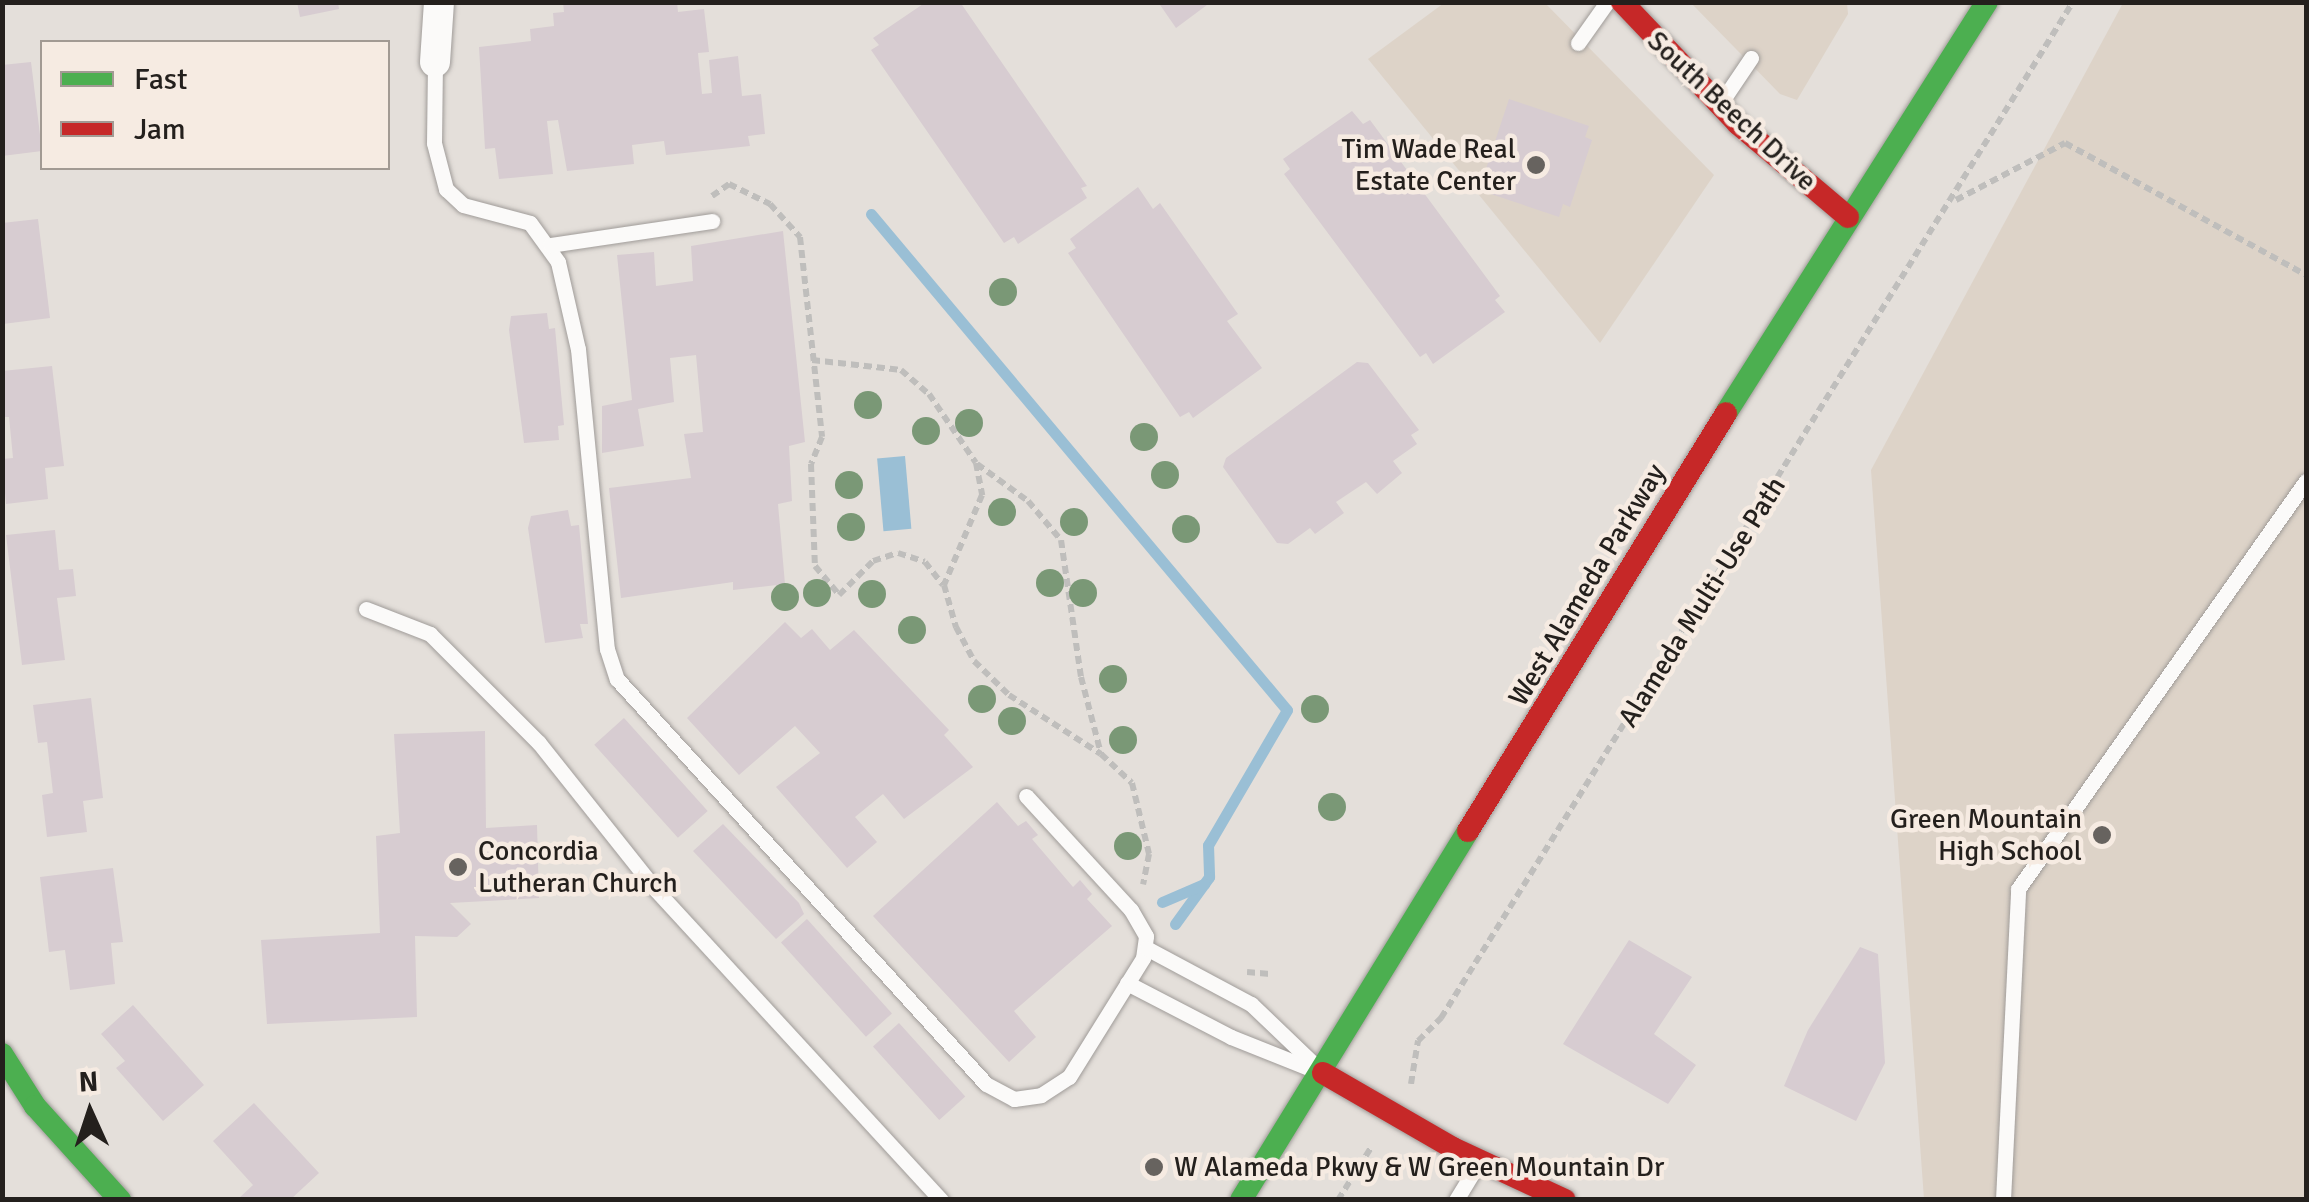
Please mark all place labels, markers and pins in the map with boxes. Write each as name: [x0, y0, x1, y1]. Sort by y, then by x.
place label: Tim Wade Real Estate Center: [1341, 132, 1516, 198]
marker: Tim Wade Real Estate Center: [1525, 154, 1547, 176]
place label: Green Mountain High School: [1890, 802, 2082, 868]
marker: Green Mountain High School: [2091, 824, 2113, 846]
place label: Concordia Lutheran Church: [478, 834, 678, 900]
marker: Concordia Lutheran Church: [447, 856, 469, 878]
place label: W Alameda Pkwy & W Green Mountain Dr: [1174, 1150, 1664, 1184]
marker: W Alameda Pkwy & W Green Mountain Dr: [1143, 1156, 1165, 1178]

